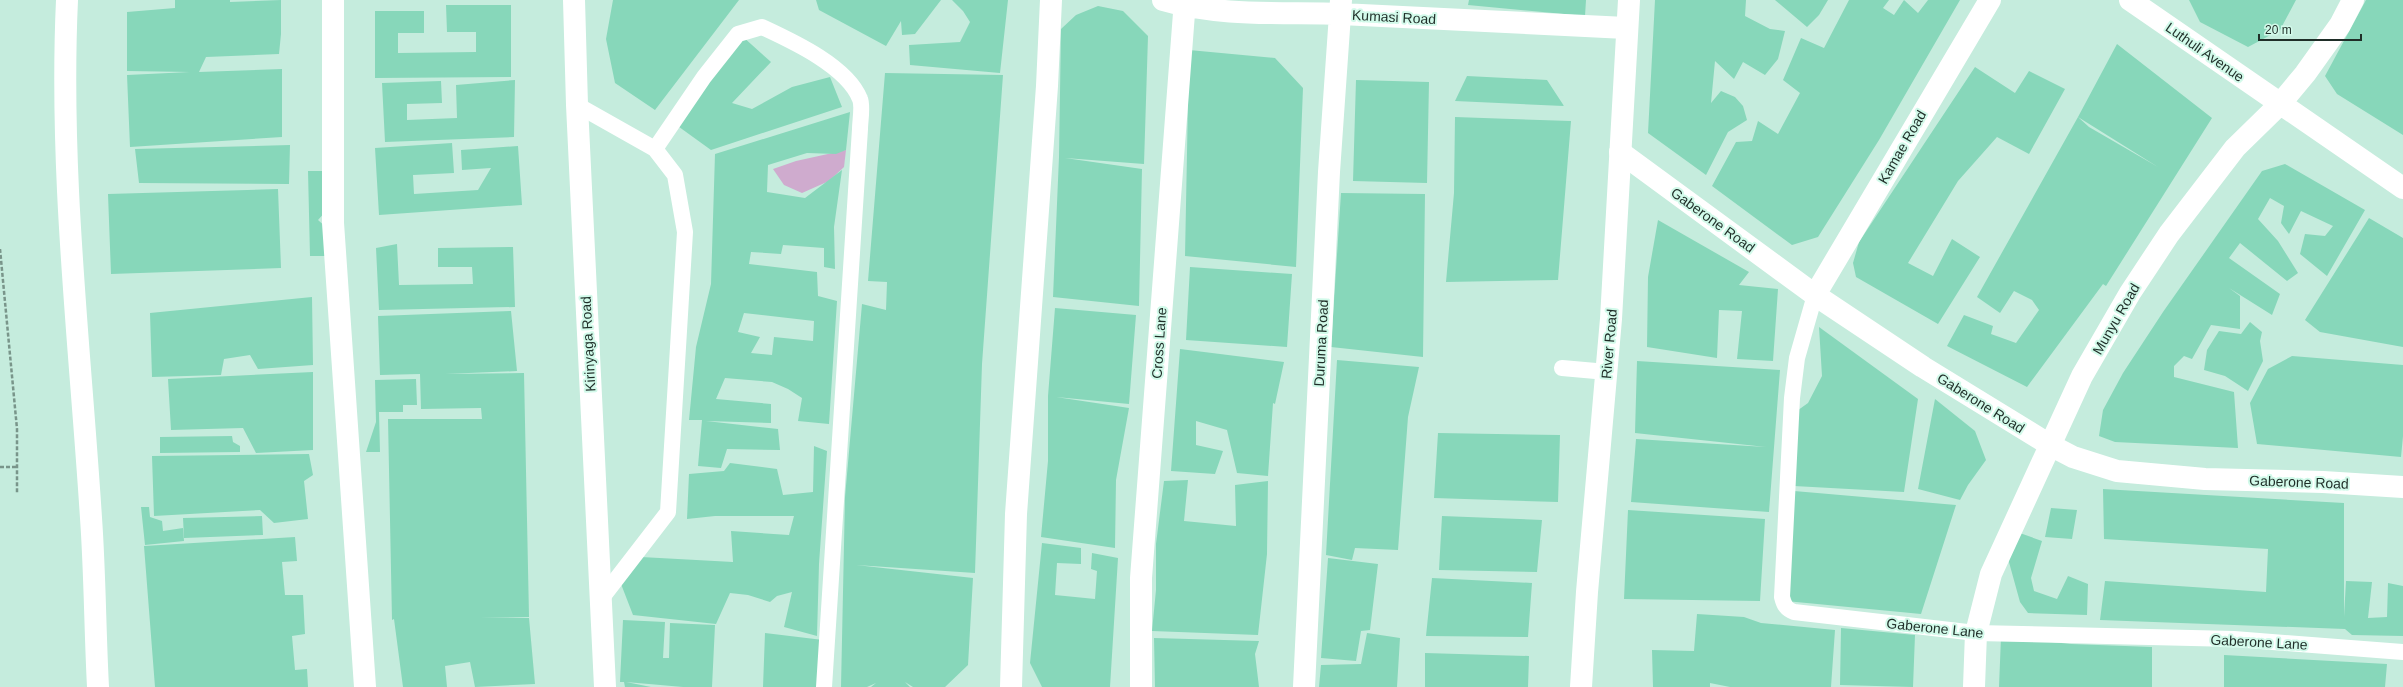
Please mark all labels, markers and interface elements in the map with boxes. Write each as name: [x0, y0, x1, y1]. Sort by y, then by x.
street label: Kumasi Road: [1352, 7, 1436, 27]
scale bar: [2259, 16, 2361, 42]
street label: Luthuli Avenue: [2163, 19, 2247, 85]
text: 20 m: [2265, 23, 2292, 37]
street label: Kamae Road: [1875, 108, 1929, 186]
street label: Gaberone Road: [1668, 184, 1758, 256]
street label: Munyu Road: [2089, 281, 2143, 357]
street label: Kirinyaga Road: [578, 296, 598, 392]
street label: Duruma Road: [1311, 299, 1331, 387]
street label: Cross Lane: [1149, 307, 1169, 379]
street label: River Road: [1598, 308, 1620, 380]
street label: Gaberone Road: [1935, 370, 2027, 436]
street label: Gaberone Road: [2249, 472, 2349, 492]
street label: Gaberone Lane: [1886, 615, 1984, 641]
street label: Gaberone Lane: [2210, 631, 2308, 653]

